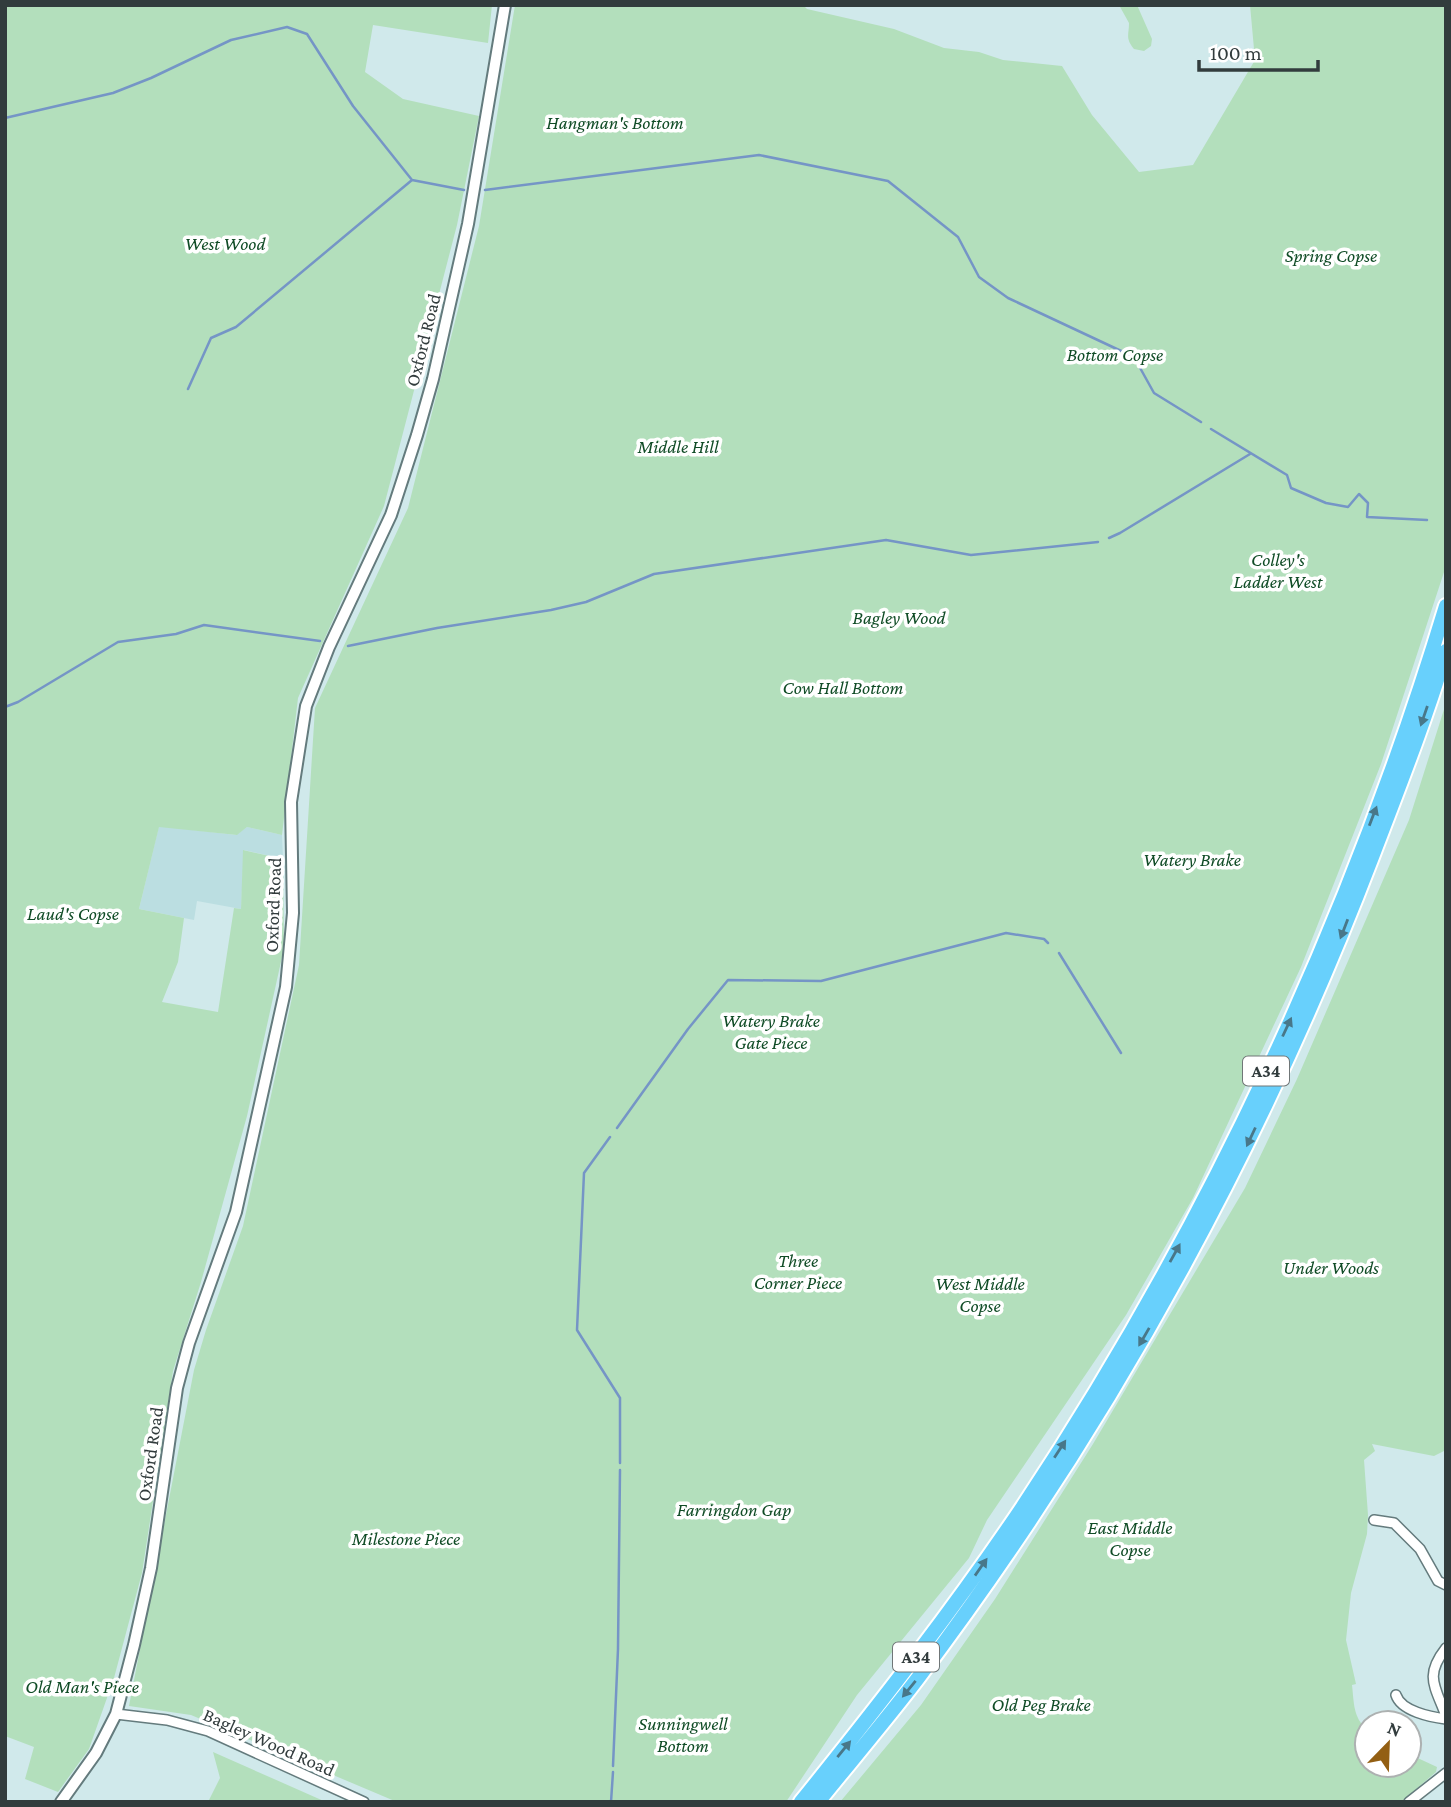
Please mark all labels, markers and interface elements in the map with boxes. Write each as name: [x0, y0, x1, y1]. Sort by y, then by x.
scale bar: [1199, 28, 1318, 72]
text: 100 m: [1210, 41, 1262, 65]
park label: Hangman's Bottom: [546, 112, 684, 133]
park label: West Wood: [185, 233, 266, 254]
park label: Spring Copse: [1285, 245, 1377, 266]
street label: Oxford Road: [401, 291, 445, 389]
park label: Bottom Copse: [1067, 344, 1163, 365]
park label: Middle Hill: [636, 436, 719, 457]
park label: Colley's Ladder West: [1233, 549, 1323, 592]
park label: Bagley Wood: [853, 607, 947, 628]
park label: Cow Hall Bottom: [783, 677, 904, 698]
one-way arrow: [1418, 706, 1429, 727]
one-way arrow: [1368, 806, 1379, 827]
park label: Watery Brake: [1143, 849, 1241, 870]
street label: Oxford Road: [261, 857, 285, 953]
park label: Laud's Copse: [27, 903, 119, 924]
one-way arrow: [1339, 919, 1350, 940]
park label: Watery Brake Gate Piece: [722, 1010, 820, 1053]
one-way arrow: [1281, 1017, 1293, 1037]
road number: A34: [1243, 1056, 1289, 1086]
one-way arrow: [1245, 1126, 1256, 1147]
one-way arrow: [1169, 1243, 1181, 1262]
park label: Three Corner Piece: [754, 1250, 842, 1293]
park label: Under Woods: [1283, 1257, 1379, 1278]
park label: West Middle Copse: [935, 1273, 1025, 1316]
one-way arrow: [1138, 1327, 1150, 1347]
street label: Oxford Road: [133, 1406, 167, 1502]
one-way arrow: [1053, 1439, 1066, 1458]
park label: Farringdon Gap: [677, 1499, 791, 1520]
park label: East Middle Copse: [1088, 1517, 1172, 1560]
park label: Milestone Piece: [351, 1528, 460, 1549]
one-way arrow: [974, 1558, 988, 1576]
road number: A34: [893, 1642, 939, 1672]
park label: Old Man's Piece: [25, 1676, 139, 1697]
one-way arrow: [902, 1681, 917, 1698]
park label: Old Peg Brake: [991, 1694, 1091, 1715]
street label: Bagley Wood Road: [200, 1704, 338, 1780]
north arrow: [1353, 1709, 1423, 1779]
park label: Sunningwell Bottom: [638, 1713, 728, 1756]
text: N: [1384, 1717, 1405, 1741]
one-way arrow: [836, 1740, 851, 1757]

